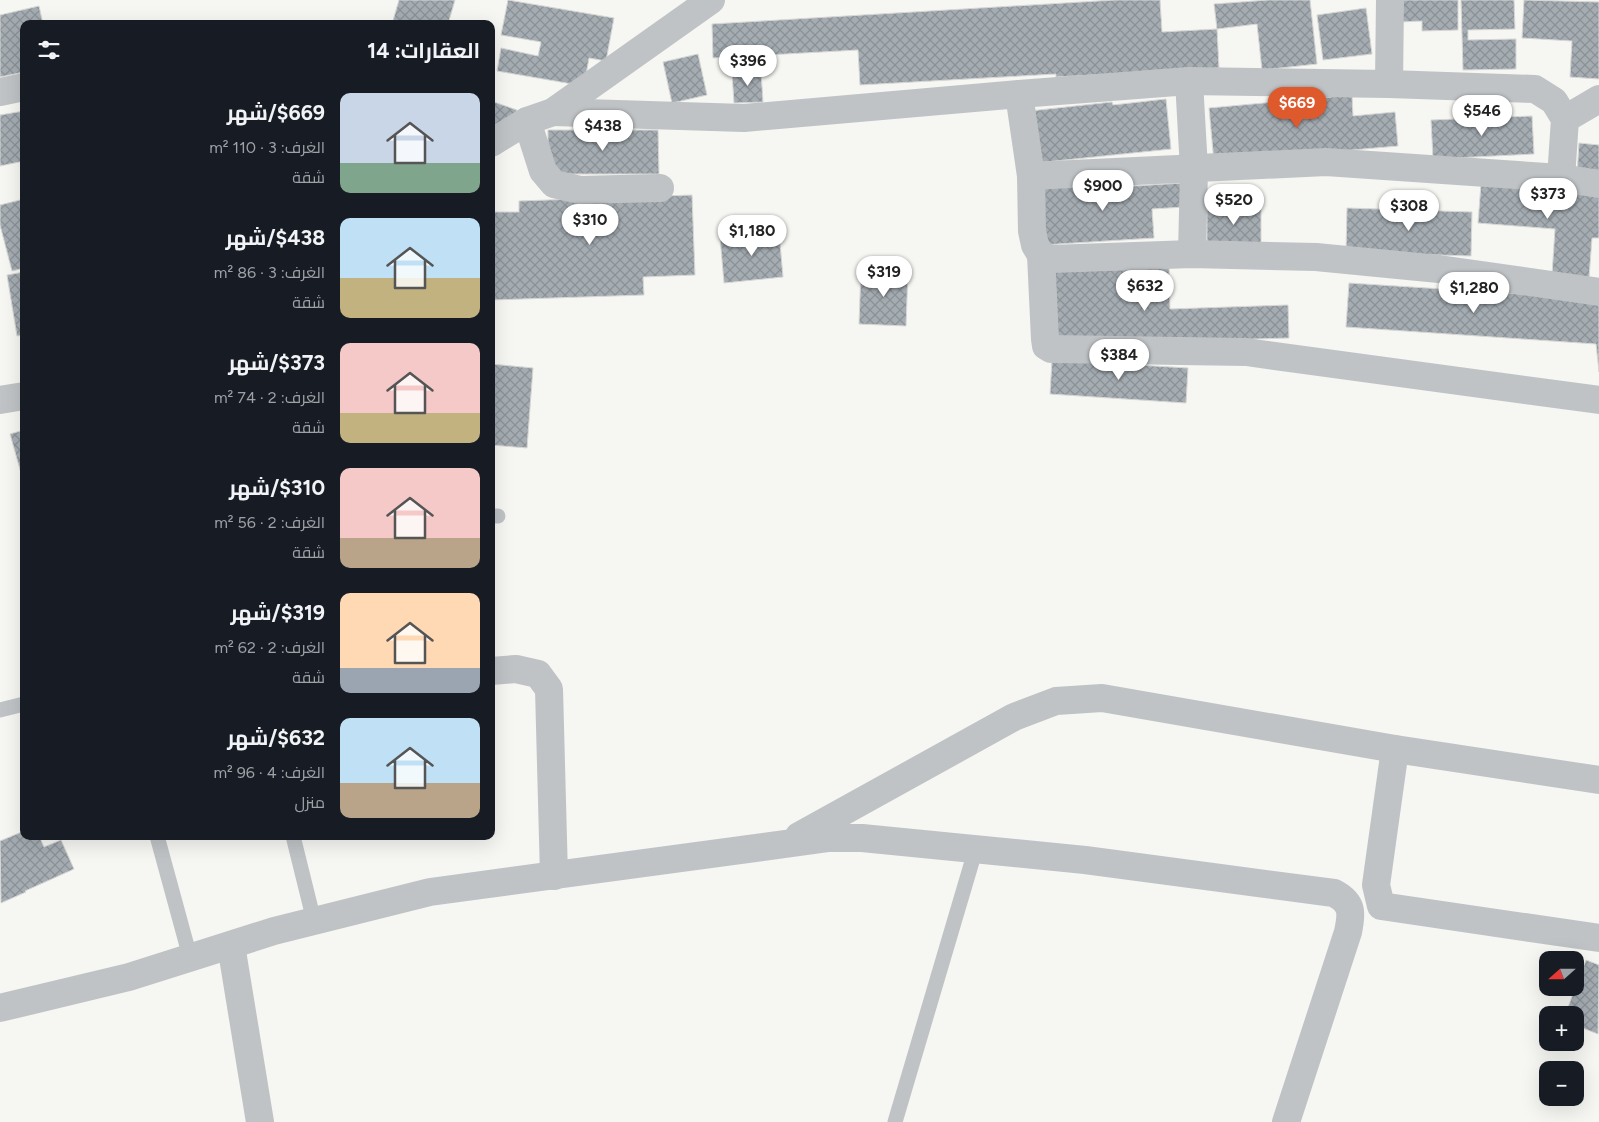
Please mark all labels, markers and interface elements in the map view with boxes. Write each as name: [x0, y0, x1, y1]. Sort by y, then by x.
icon: filters: [35, 36, 63, 64]
text: العقارات: 14: [367, 38, 480, 63]
pin: $396: [718, 44, 778, 87]
text: $396: [730, 51, 766, 70]
pin: $669: [1267, 86, 1327, 129]
text: $669: [1279, 93, 1315, 112]
pin: $546: [1452, 94, 1512, 137]
text: $669/شهر: [227, 100, 325, 125]
text: $546: [1463, 101, 1501, 120]
pin: $438: [573, 110, 633, 152]
icon: home: [380, 113, 440, 173]
text: $438: [584, 116, 622, 135]
text: الغرف: 3 · 110 m²: [209, 138, 325, 157]
text: شقة: [292, 168, 325, 187]
pin: $900: [1073, 170, 1133, 212]
text: $900: [1084, 176, 1122, 195]
pin: $373: [1518, 178, 1578, 220]
pin: $520: [1204, 184, 1264, 226]
text: $373: [1530, 184, 1566, 203]
text: $520: [1215, 190, 1253, 209]
pin: $308: [1379, 190, 1439, 232]
text: $308: [1390, 196, 1428, 215]
pin: $310: [560, 204, 620, 246]
text: $310: [573, 210, 607, 229]
pin: $1,180: [711, 214, 793, 257]
text: $1,180: [729, 221, 775, 240]
text: $438/شهر: [225, 225, 325, 250]
icon: home: [380, 238, 440, 298]
pin: $319: [854, 256, 914, 298]
text: $319: [867, 262, 901, 281]
text: الغرف: 3 · 86 m²: [214, 263, 325, 282]
pin: $632: [1115, 270, 1175, 312]
pin: $1,280: [1433, 272, 1515, 314]
text: $632: [1127, 276, 1163, 295]
text: $1,280: [1449, 278, 1499, 297]
text: شقة: [292, 293, 325, 312]
pin: $384: [1089, 338, 1149, 381]
text: $384: [1100, 345, 1138, 364]
text: $373/شهر: [228, 350, 325, 375]
icon: home: [380, 363, 440, 423]
text: الغرف: 2 · 74 m²: [214, 388, 325, 407]
text: شقة: [292, 418, 325, 437]
text: $310/شهر: [229, 475, 325, 500]
icon: home: [380, 488, 440, 548]
text: الغرف: 2 · 56 m²: [214, 513, 325, 532]
text: شقة: [292, 543, 325, 562]
text: $319/شهر: [230, 600, 325, 625]
icon: home: [380, 613, 440, 673]
text: الغرف: 2 · 62 m²: [214, 638, 325, 657]
text: شقة: [292, 668, 325, 687]
text: $632/شهر: [227, 725, 325, 750]
icon: home: [380, 738, 440, 798]
text: الغرف: 4 · 96 m²: [213, 763, 325, 782]
text: منزل: [295, 793, 325, 812]
north arrow: [1539, 951, 1584, 996]
map controls: [1539, 951, 1584, 1106]
button: +: [1539, 1006, 1584, 1051]
button: −: [1539, 1061, 1584, 1106]

